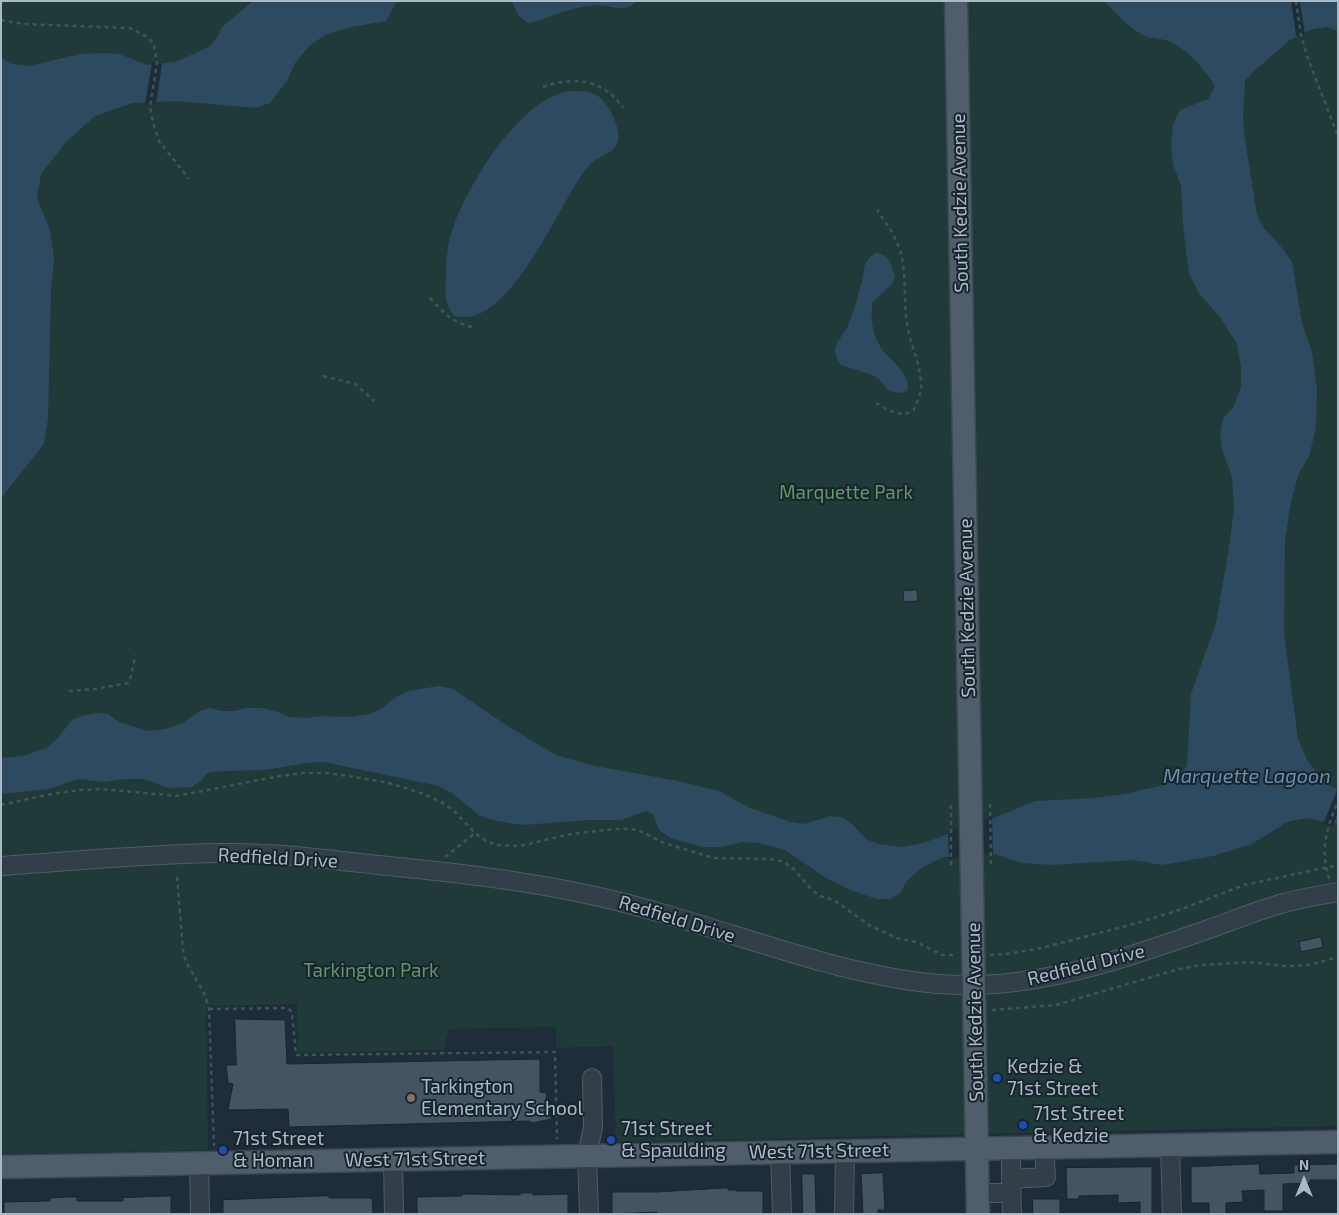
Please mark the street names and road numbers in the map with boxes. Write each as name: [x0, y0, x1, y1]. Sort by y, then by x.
street label: South Kedzie Avenue: [947, 113, 973, 293]
street label: South Kedzie Avenue: [954, 518, 980, 698]
street label: Redfield Drive: [217, 843, 339, 873]
street label: Redfield Drive: [616, 891, 738, 947]
street label: South Kedzie Avenue: [962, 922, 988, 1102]
street label: Redfield Drive: [1025, 939, 1147, 991]
street label: West 71st Street: [749, 1138, 889, 1164]
street label: West 71st Street: [345, 1146, 485, 1172]

